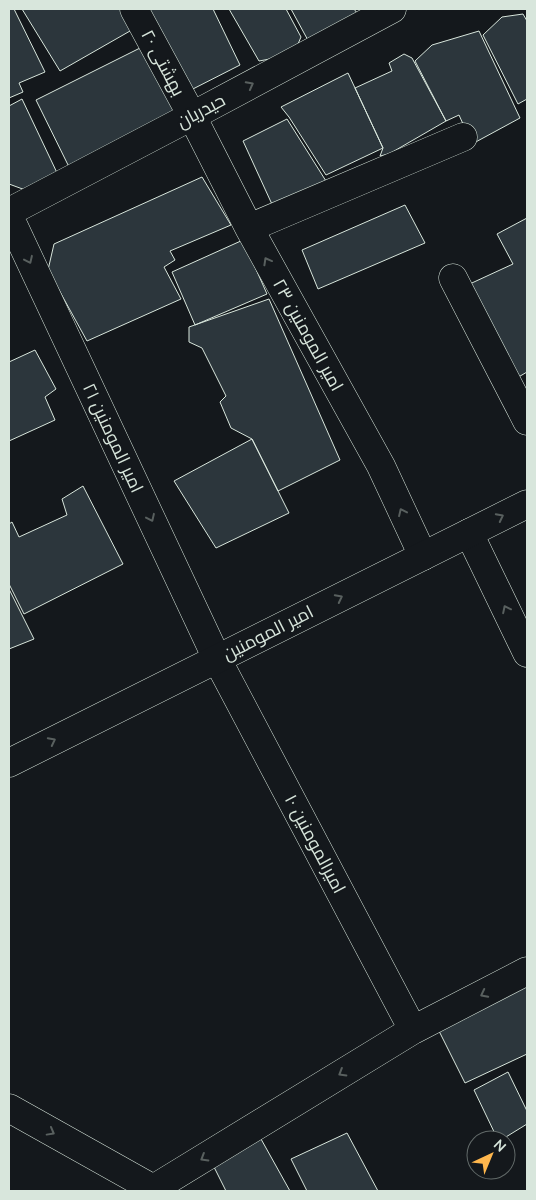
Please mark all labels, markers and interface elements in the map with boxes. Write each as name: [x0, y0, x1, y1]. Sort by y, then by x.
street label: بهشتی ۲۰: [136, 26, 190, 100]
one-way arrow: [245, 81, 254, 91]
street label: حیدریان: [173, 88, 229, 134]
one-way arrow: [23, 255, 34, 264]
one-way arrow: [263, 257, 273, 266]
street label: امیر المومنین ۲۳: [267, 274, 349, 396]
street label: امیر المومنین ۲۱: [77, 379, 149, 497]
one-way arrow: [398, 508, 408, 517]
one-way arrow: [144, 513, 155, 522]
one-way arrow: [494, 514, 503, 524]
one-way arrow: [333, 594, 342, 604]
street label: امیر المومنین: [219, 600, 317, 666]
one-way arrow: [502, 605, 512, 614]
one-way arrow: [47, 737, 56, 747]
street label: امیرالمومنین ۱۰: [279, 790, 351, 898]
one-way arrow: [480, 988, 489, 998]
one-way arrow: [339, 1067, 348, 1077]
one-way arrow: [46, 1125, 55, 1135]
north arrow: [466, 1130, 516, 1180]
text: N: [489, 1136, 510, 1156]
one-way arrow: [200, 1152, 209, 1162]

